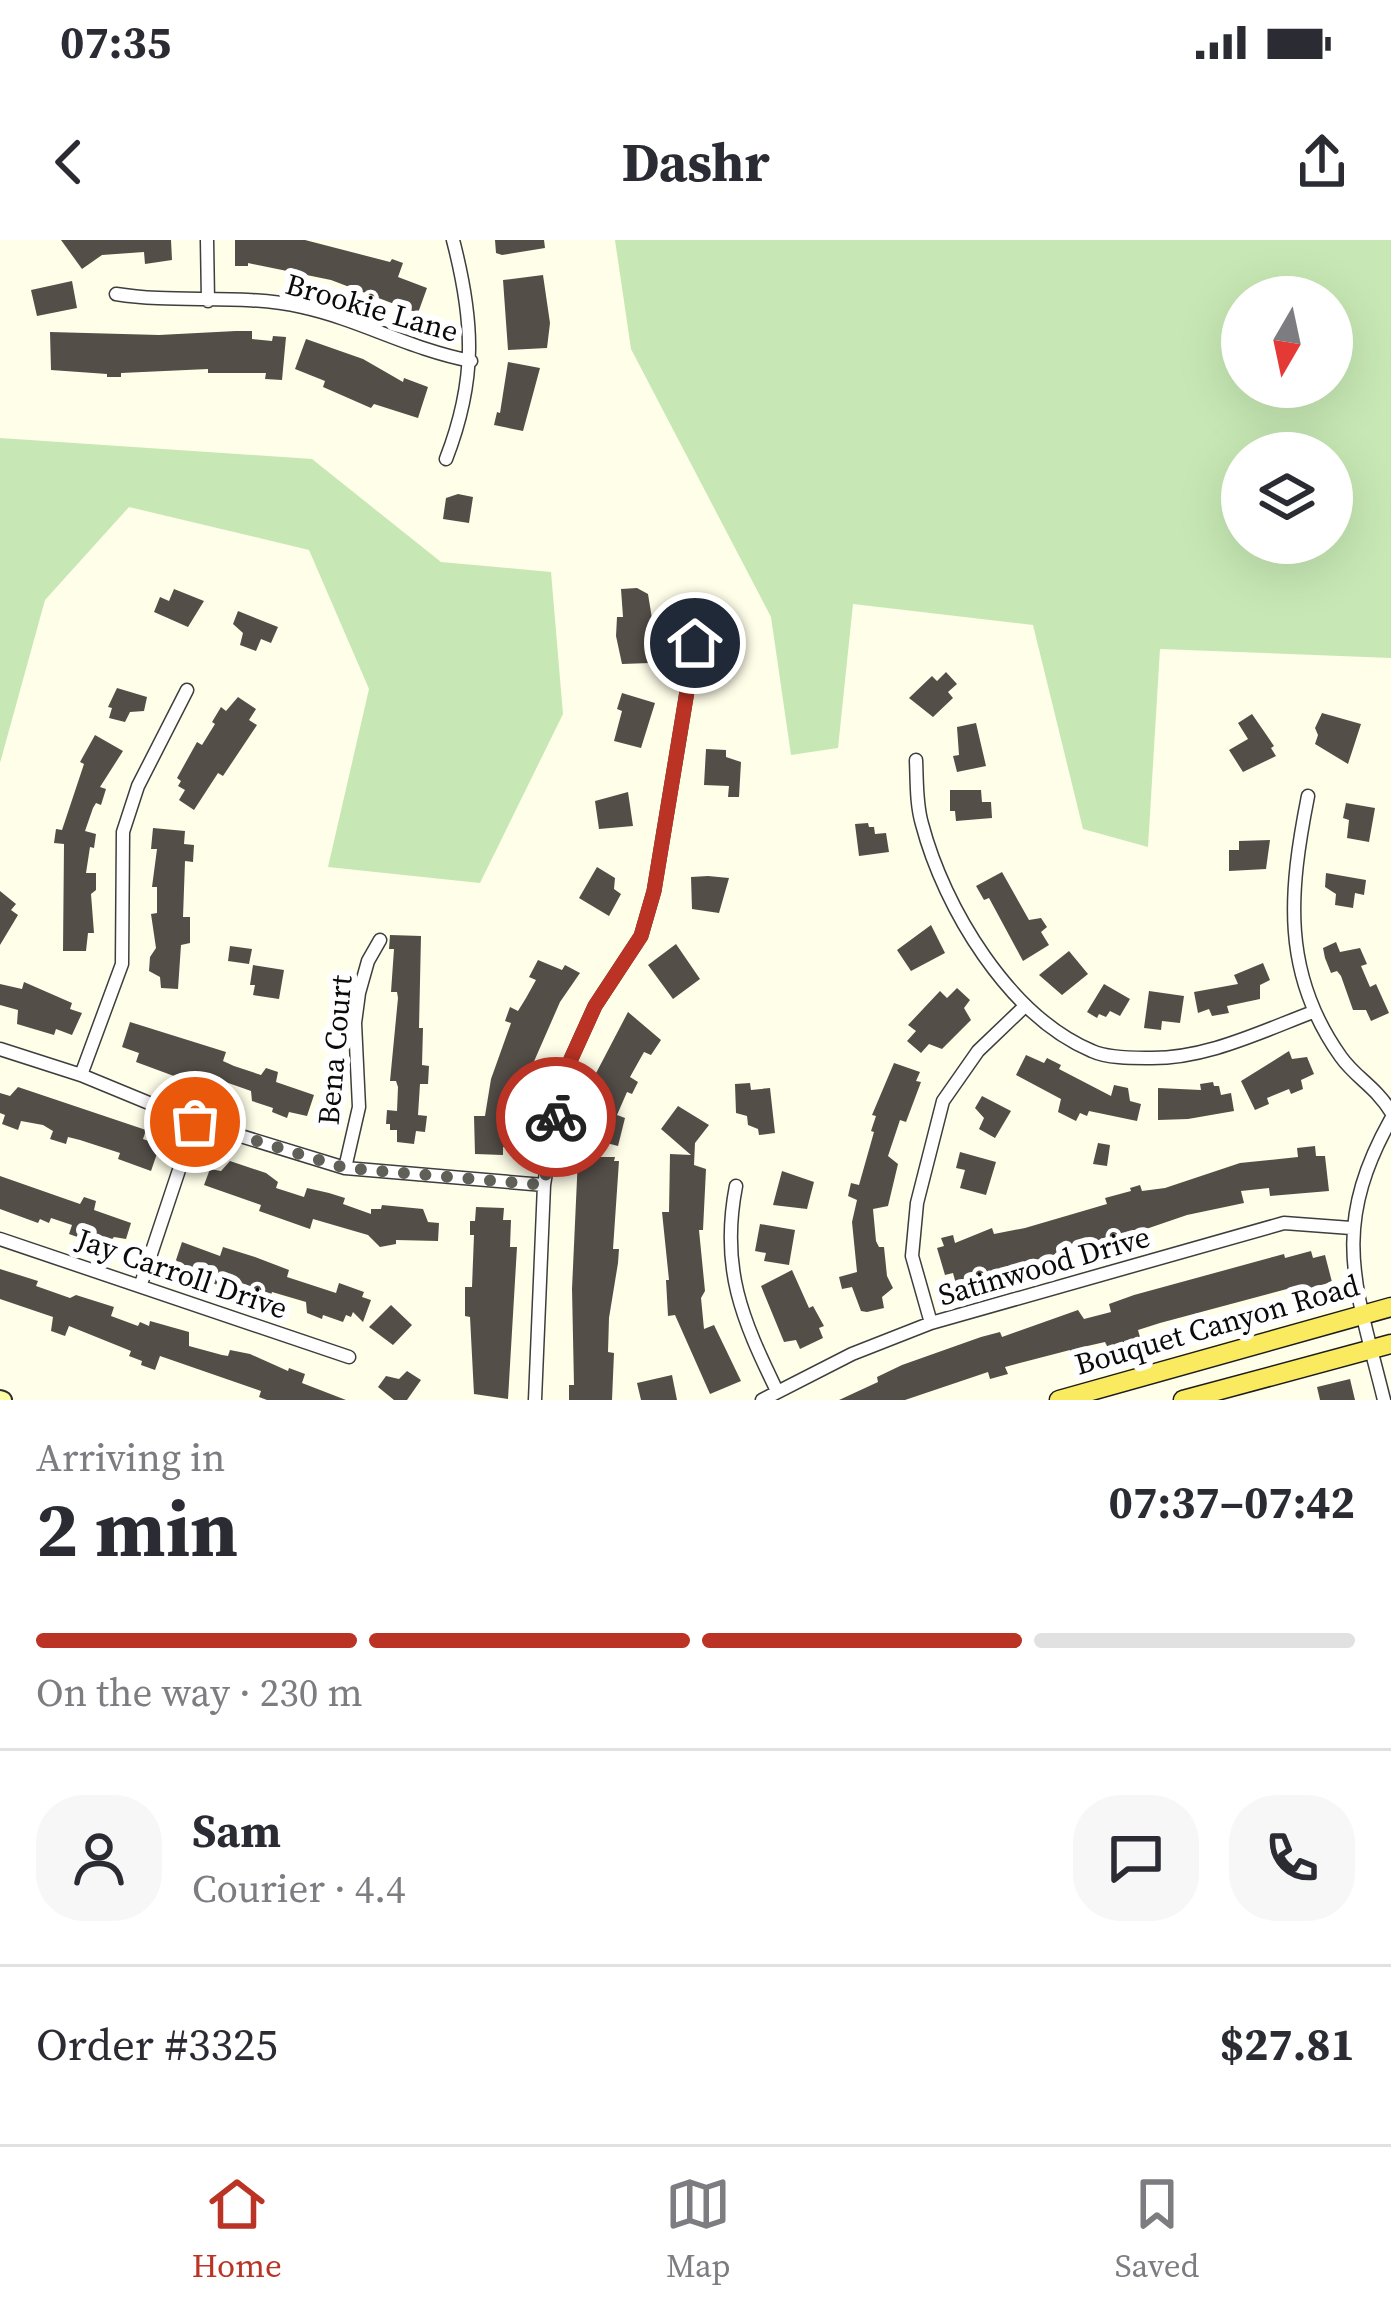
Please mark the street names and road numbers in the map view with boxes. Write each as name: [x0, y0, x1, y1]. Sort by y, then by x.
street label: Brookie Lane: [281, 263, 463, 352]
street label: Bena Court: [308, 973, 361, 1127]
street label: Satinwood Drive: [933, 1216, 1154, 1315]
street label: Jay Carroll Drive: [70, 1218, 293, 1329]
street label: Bouquet Canyon Road: [1070, 1264, 1364, 1385]

